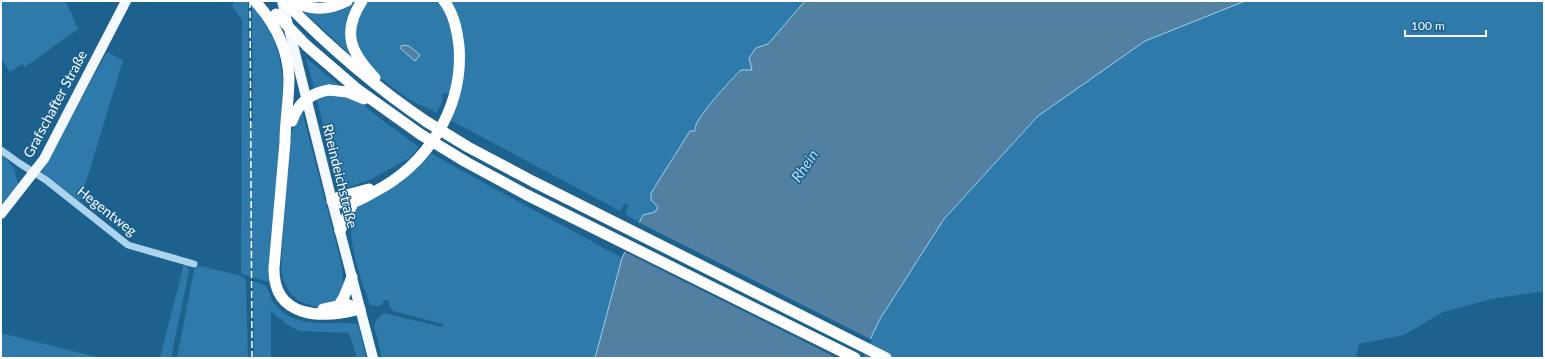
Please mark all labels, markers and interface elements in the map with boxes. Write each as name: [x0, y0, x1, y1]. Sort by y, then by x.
scale bar: [1405, 12, 1486, 38]
text: 100 m: [1411, 18, 1445, 33]
street label: Grafschafter Straße: [19, 47, 90, 160]
street label: Rheindeichstraße: [319, 122, 362, 230]
water label: Rhein: [787, 146, 821, 185]
street label: Hegentweg: [74, 182, 140, 239]

